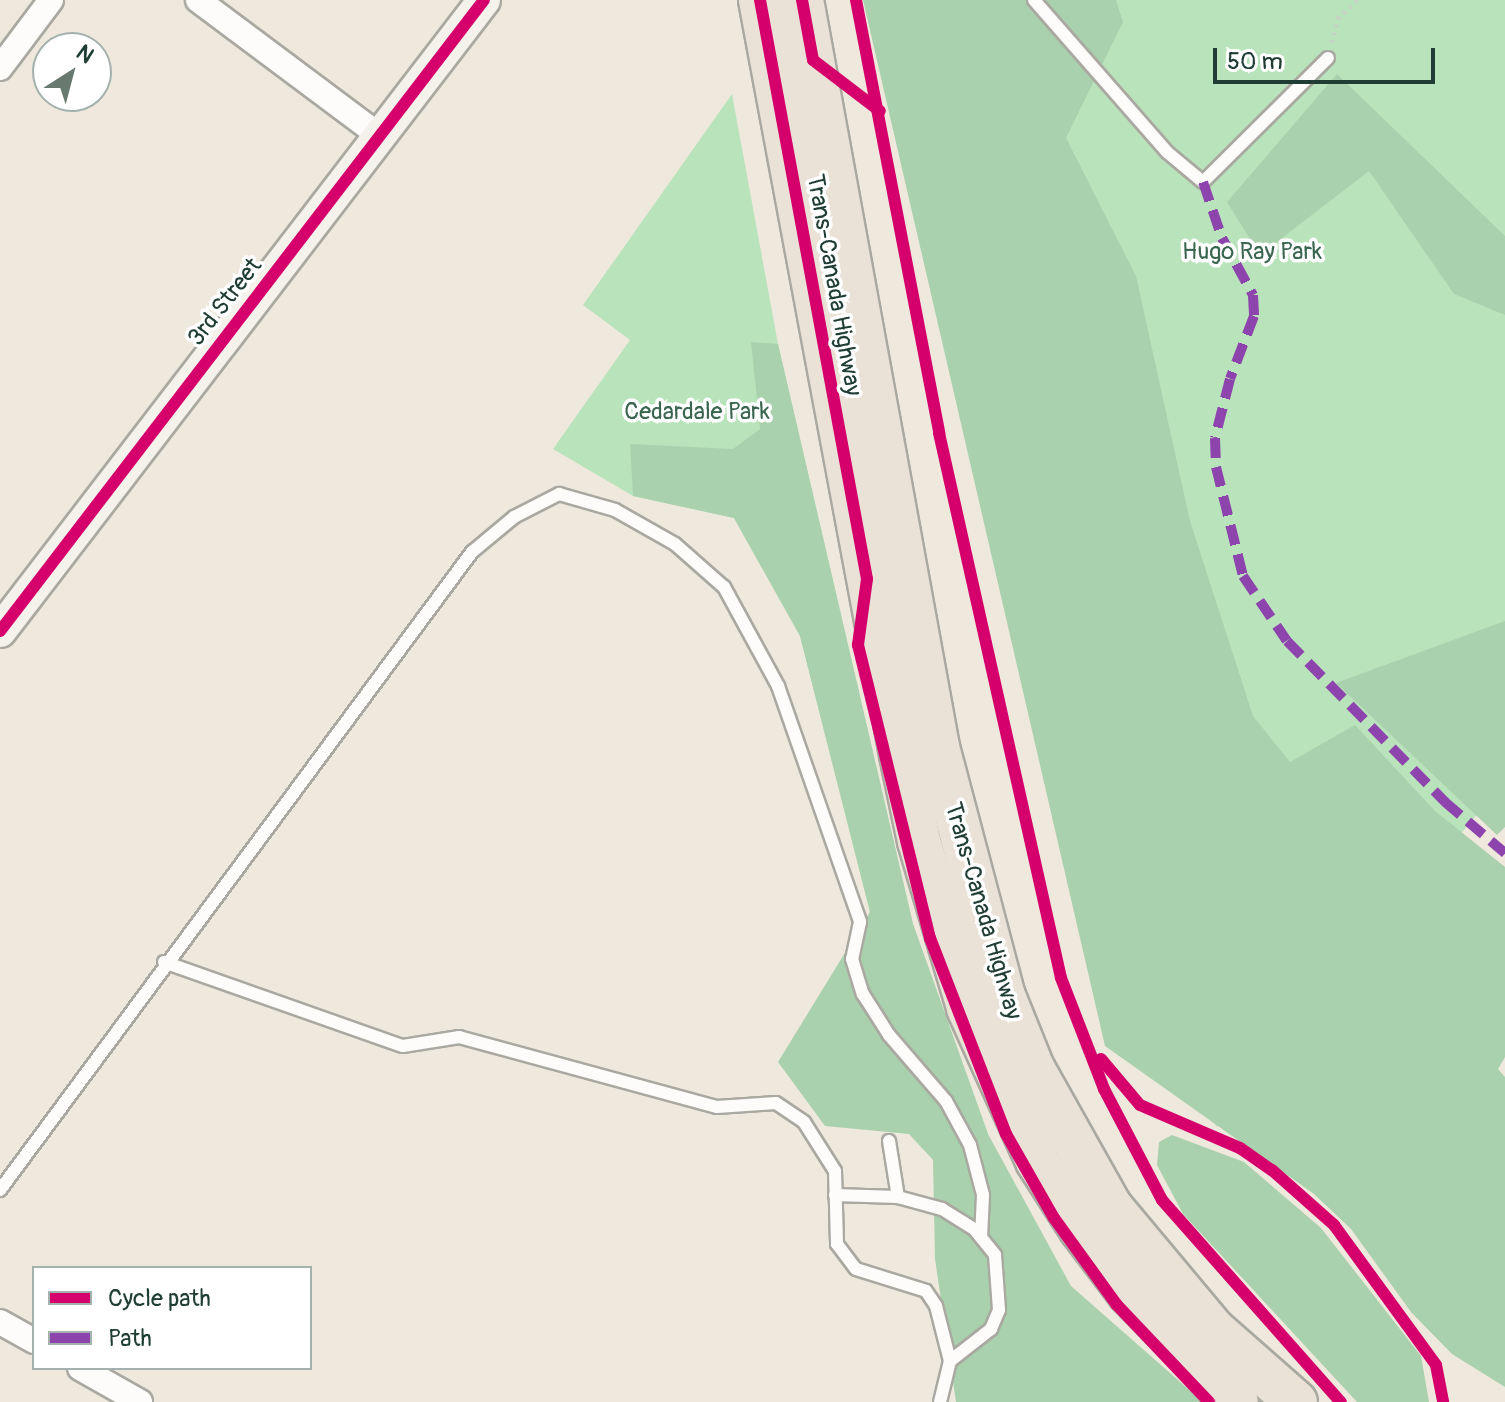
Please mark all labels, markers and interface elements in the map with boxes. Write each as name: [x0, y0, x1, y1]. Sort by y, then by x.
north arrow: [32, 32, 112, 112]
scale bar: [1217, 32, 1439, 82]
text: N: [71, 39, 99, 70]
text: 50 m: [1227, 47, 1283, 76]
street label: Trans-Canada Highway: [800, 172, 868, 398]
park label: Hugo Ray Park: [1182, 238, 1322, 266]
street label: 3rd Street: [182, 252, 268, 352]
park label: Cedardale Park: [624, 398, 770, 426]
street label: Trans-Canada Highway: [938, 799, 1028, 1023]
legend: [32, 1266, 312, 1370]
text: Cycle path: [108, 1284, 211, 1313]
text: Path: [108, 1324, 152, 1353]

